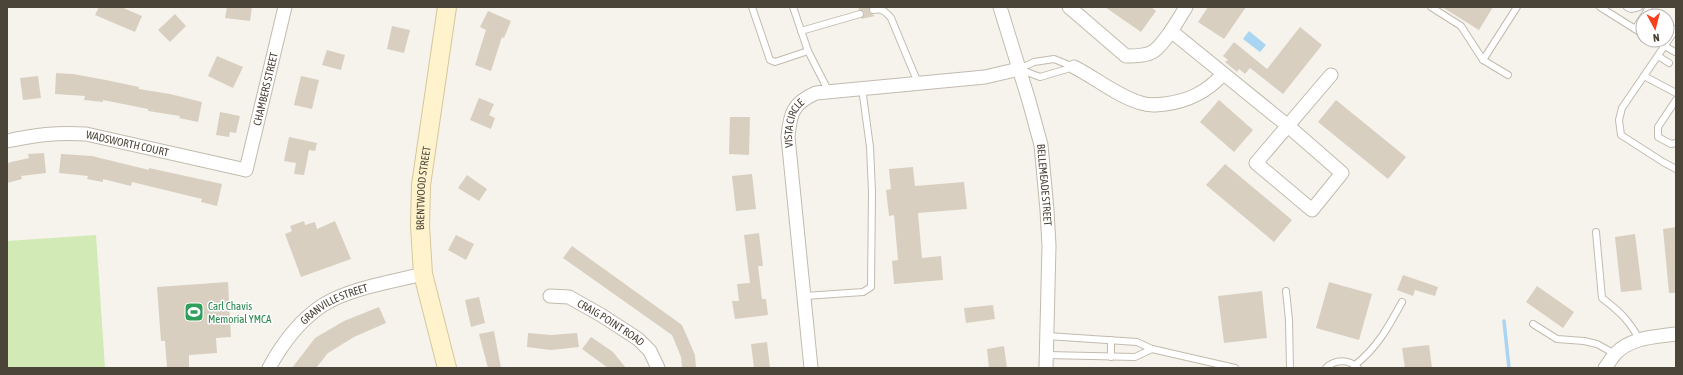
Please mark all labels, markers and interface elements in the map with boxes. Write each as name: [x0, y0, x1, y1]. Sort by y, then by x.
north arrow: [1635, 8, 1675, 48]
text: N: [1652, 32, 1660, 44]
street label: CHAMBERS STREET: [251, 51, 280, 127]
street label: VISTA CIRCLE: [782, 96, 806, 148]
street label: WADSWORTH COURT: [85, 128, 170, 158]
street label: BELLEMEADE STREET: [1035, 143, 1054, 226]
street label: BRENTWOOD STREET: [414, 145, 433, 231]
street label: GRANVILLE STREET: [298, 281, 369, 327]
street label: CRAIG POINT ROAD: [575, 297, 647, 348]
place label: Carl Chavis Memorial YMCA: [208, 300, 272, 325]
sports icon: Carl Chavis Memorial YMCA: [183, 301, 205, 323]

